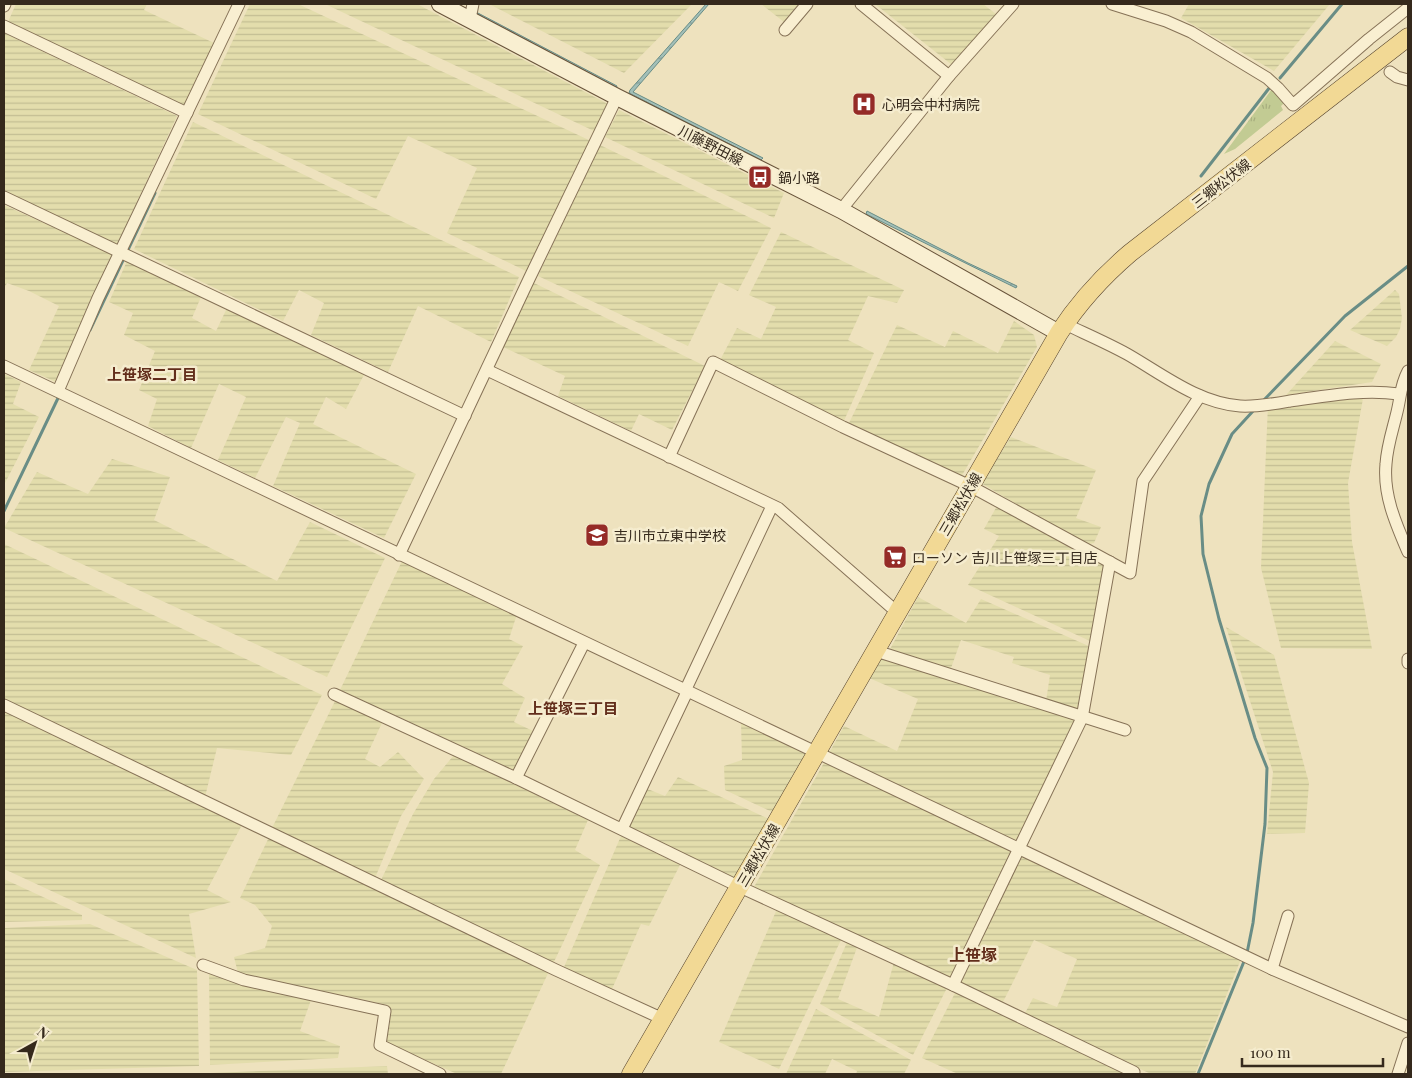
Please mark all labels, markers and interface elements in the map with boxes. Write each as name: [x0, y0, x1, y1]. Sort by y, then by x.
hospital icon: 心明会中村病院: [851, 91, 877, 117]
place label: 心明会中村病院: [882, 95, 980, 114]
street label: 川藤野田線: [676, 121, 746, 169]
street label: 三郷松伏線: [1188, 154, 1254, 212]
bus stop icon: 鍋小路: [747, 164, 773, 190]
place label: 鍋小路: [778, 168, 820, 187]
district label: 上笹塚二丁目: [107, 364, 197, 384]
street label: 三郷松伏線: [934, 469, 986, 539]
school or university icon: 吉川市立東中学校: [584, 522, 610, 548]
place label: 吉川市立東中学校: [614, 526, 726, 545]
supermarket icon: ローソン 吉川上笹塚三丁目店: [882, 544, 908, 570]
place label: ローソン 吉川上笹塚三丁目店: [912, 548, 1098, 567]
district label: 上笹塚三丁目: [528, 698, 618, 718]
street label: 三郷松伏線: [732, 820, 784, 890]
district label: 上笹塚: [949, 944, 997, 965]
north arrow: [10, 1018, 60, 1068]
text: N: [34, 1022, 53, 1043]
scale bar: [1242, 1036, 1383, 1068]
text: 100 m: [1250, 1042, 1291, 1062]

